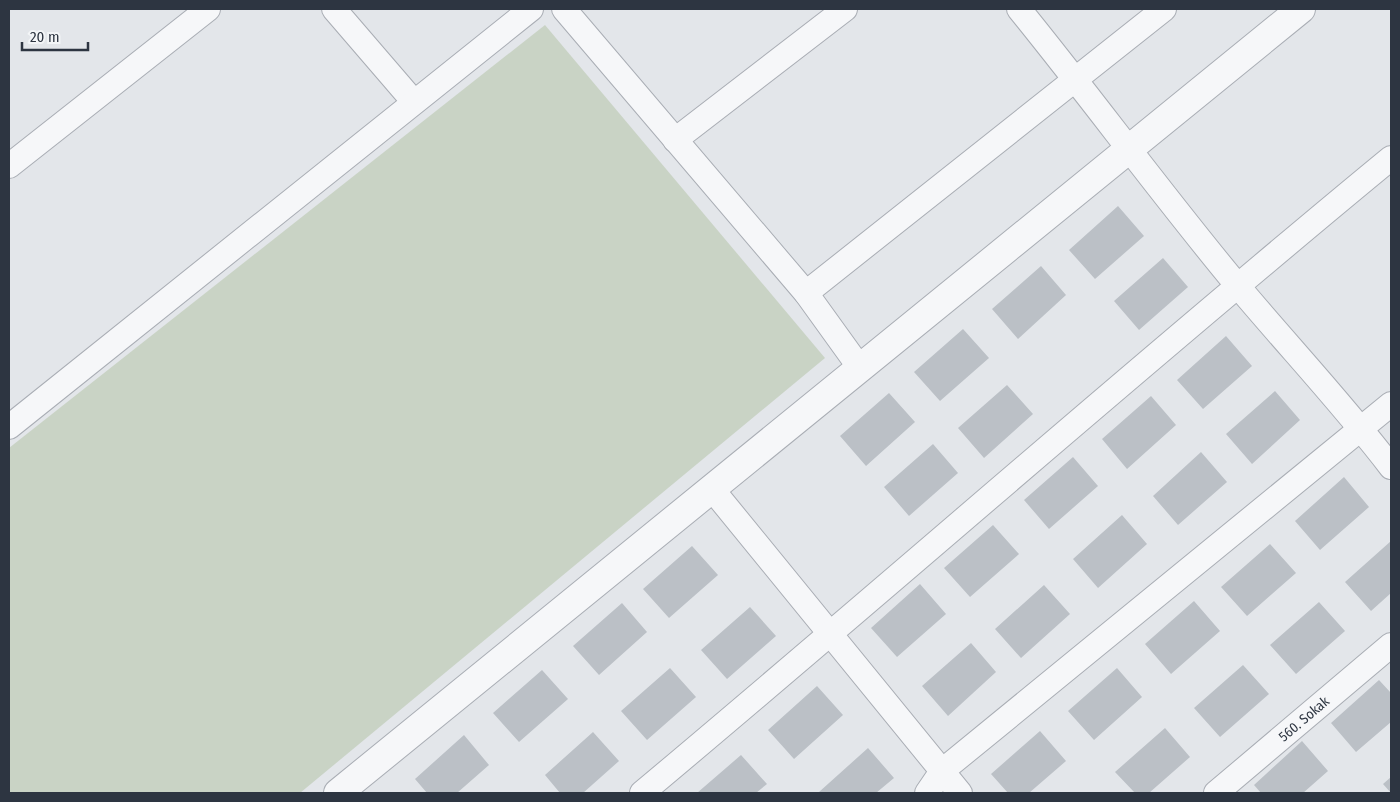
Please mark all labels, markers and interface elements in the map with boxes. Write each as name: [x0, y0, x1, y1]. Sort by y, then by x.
scale bar: [22, 20, 89, 52]
text: 20 m: [30, 28, 60, 46]
street label: 560. Sokak: [1275, 692, 1333, 745]

